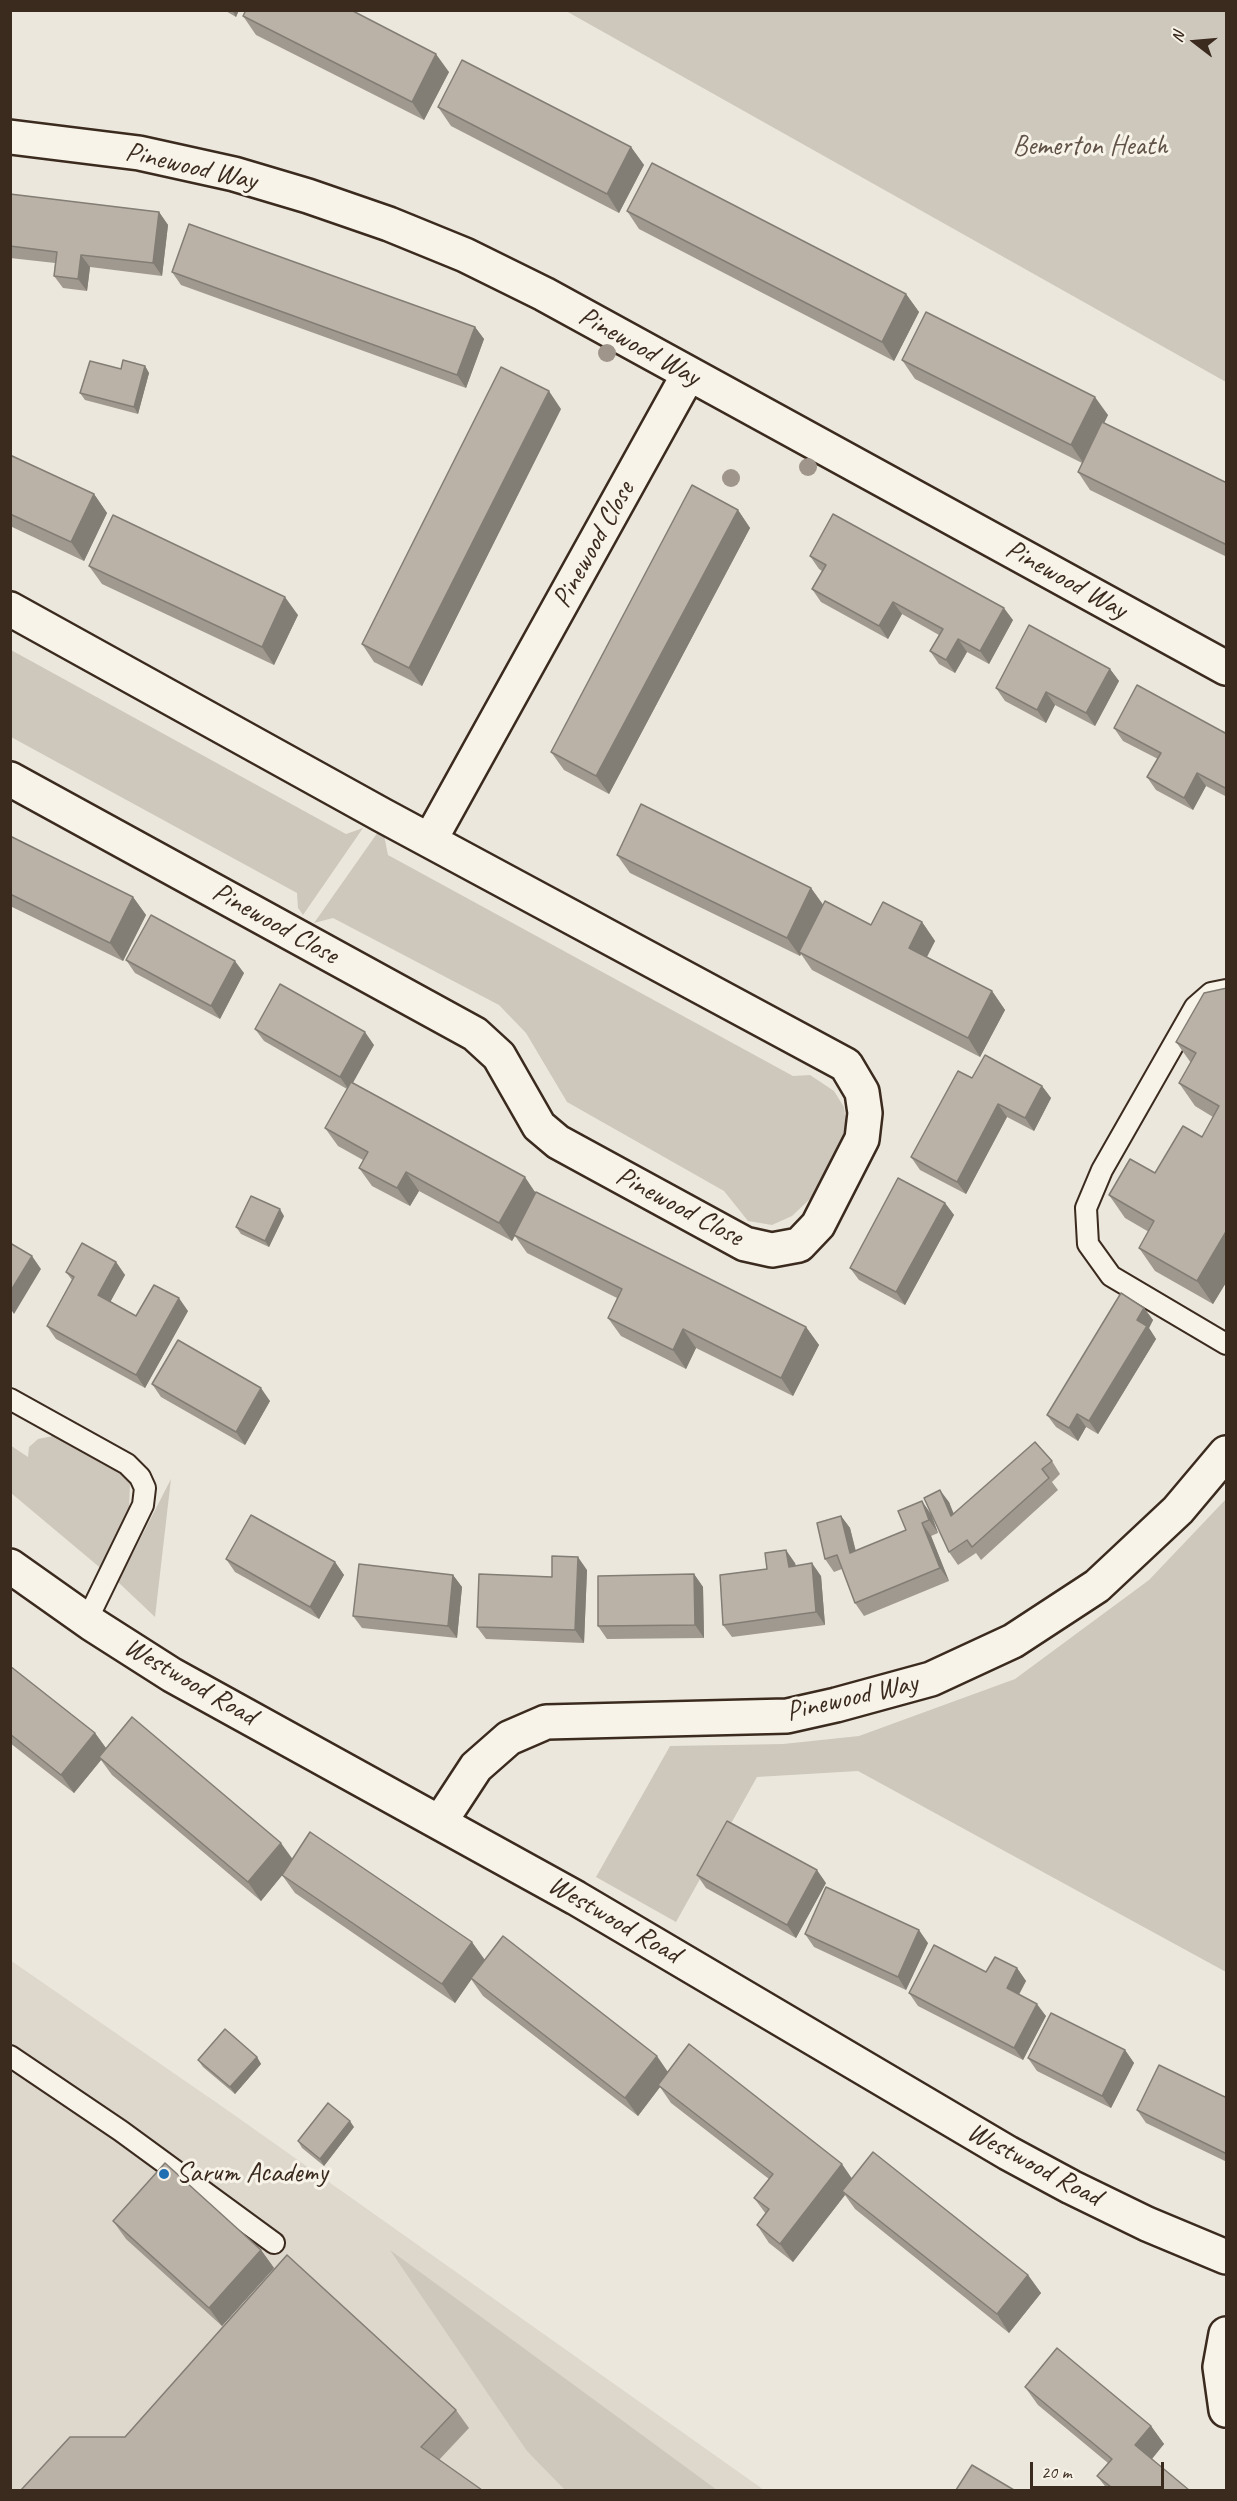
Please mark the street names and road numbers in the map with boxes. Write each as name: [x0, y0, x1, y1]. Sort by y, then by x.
street label: Pinewood Way: [122, 136, 260, 198]
street label: Pinewood Way: [572, 300, 706, 394]
street label: Pinewood Close: [546, 476, 642, 614]
street label: Pinewood Way: [999, 533, 1133, 627]
street label: Pinewood Close: [206, 876, 344, 972]
street label: Pinewood Close: [610, 1160, 748, 1254]
street label: Westwood Road: [118, 1631, 262, 1733]
street label: Pinewood Way: [783, 1667, 921, 1729]
street label: Westwood Road: [542, 1869, 686, 1971]
street label: Westwood Road: [961, 2116, 1107, 2214]

